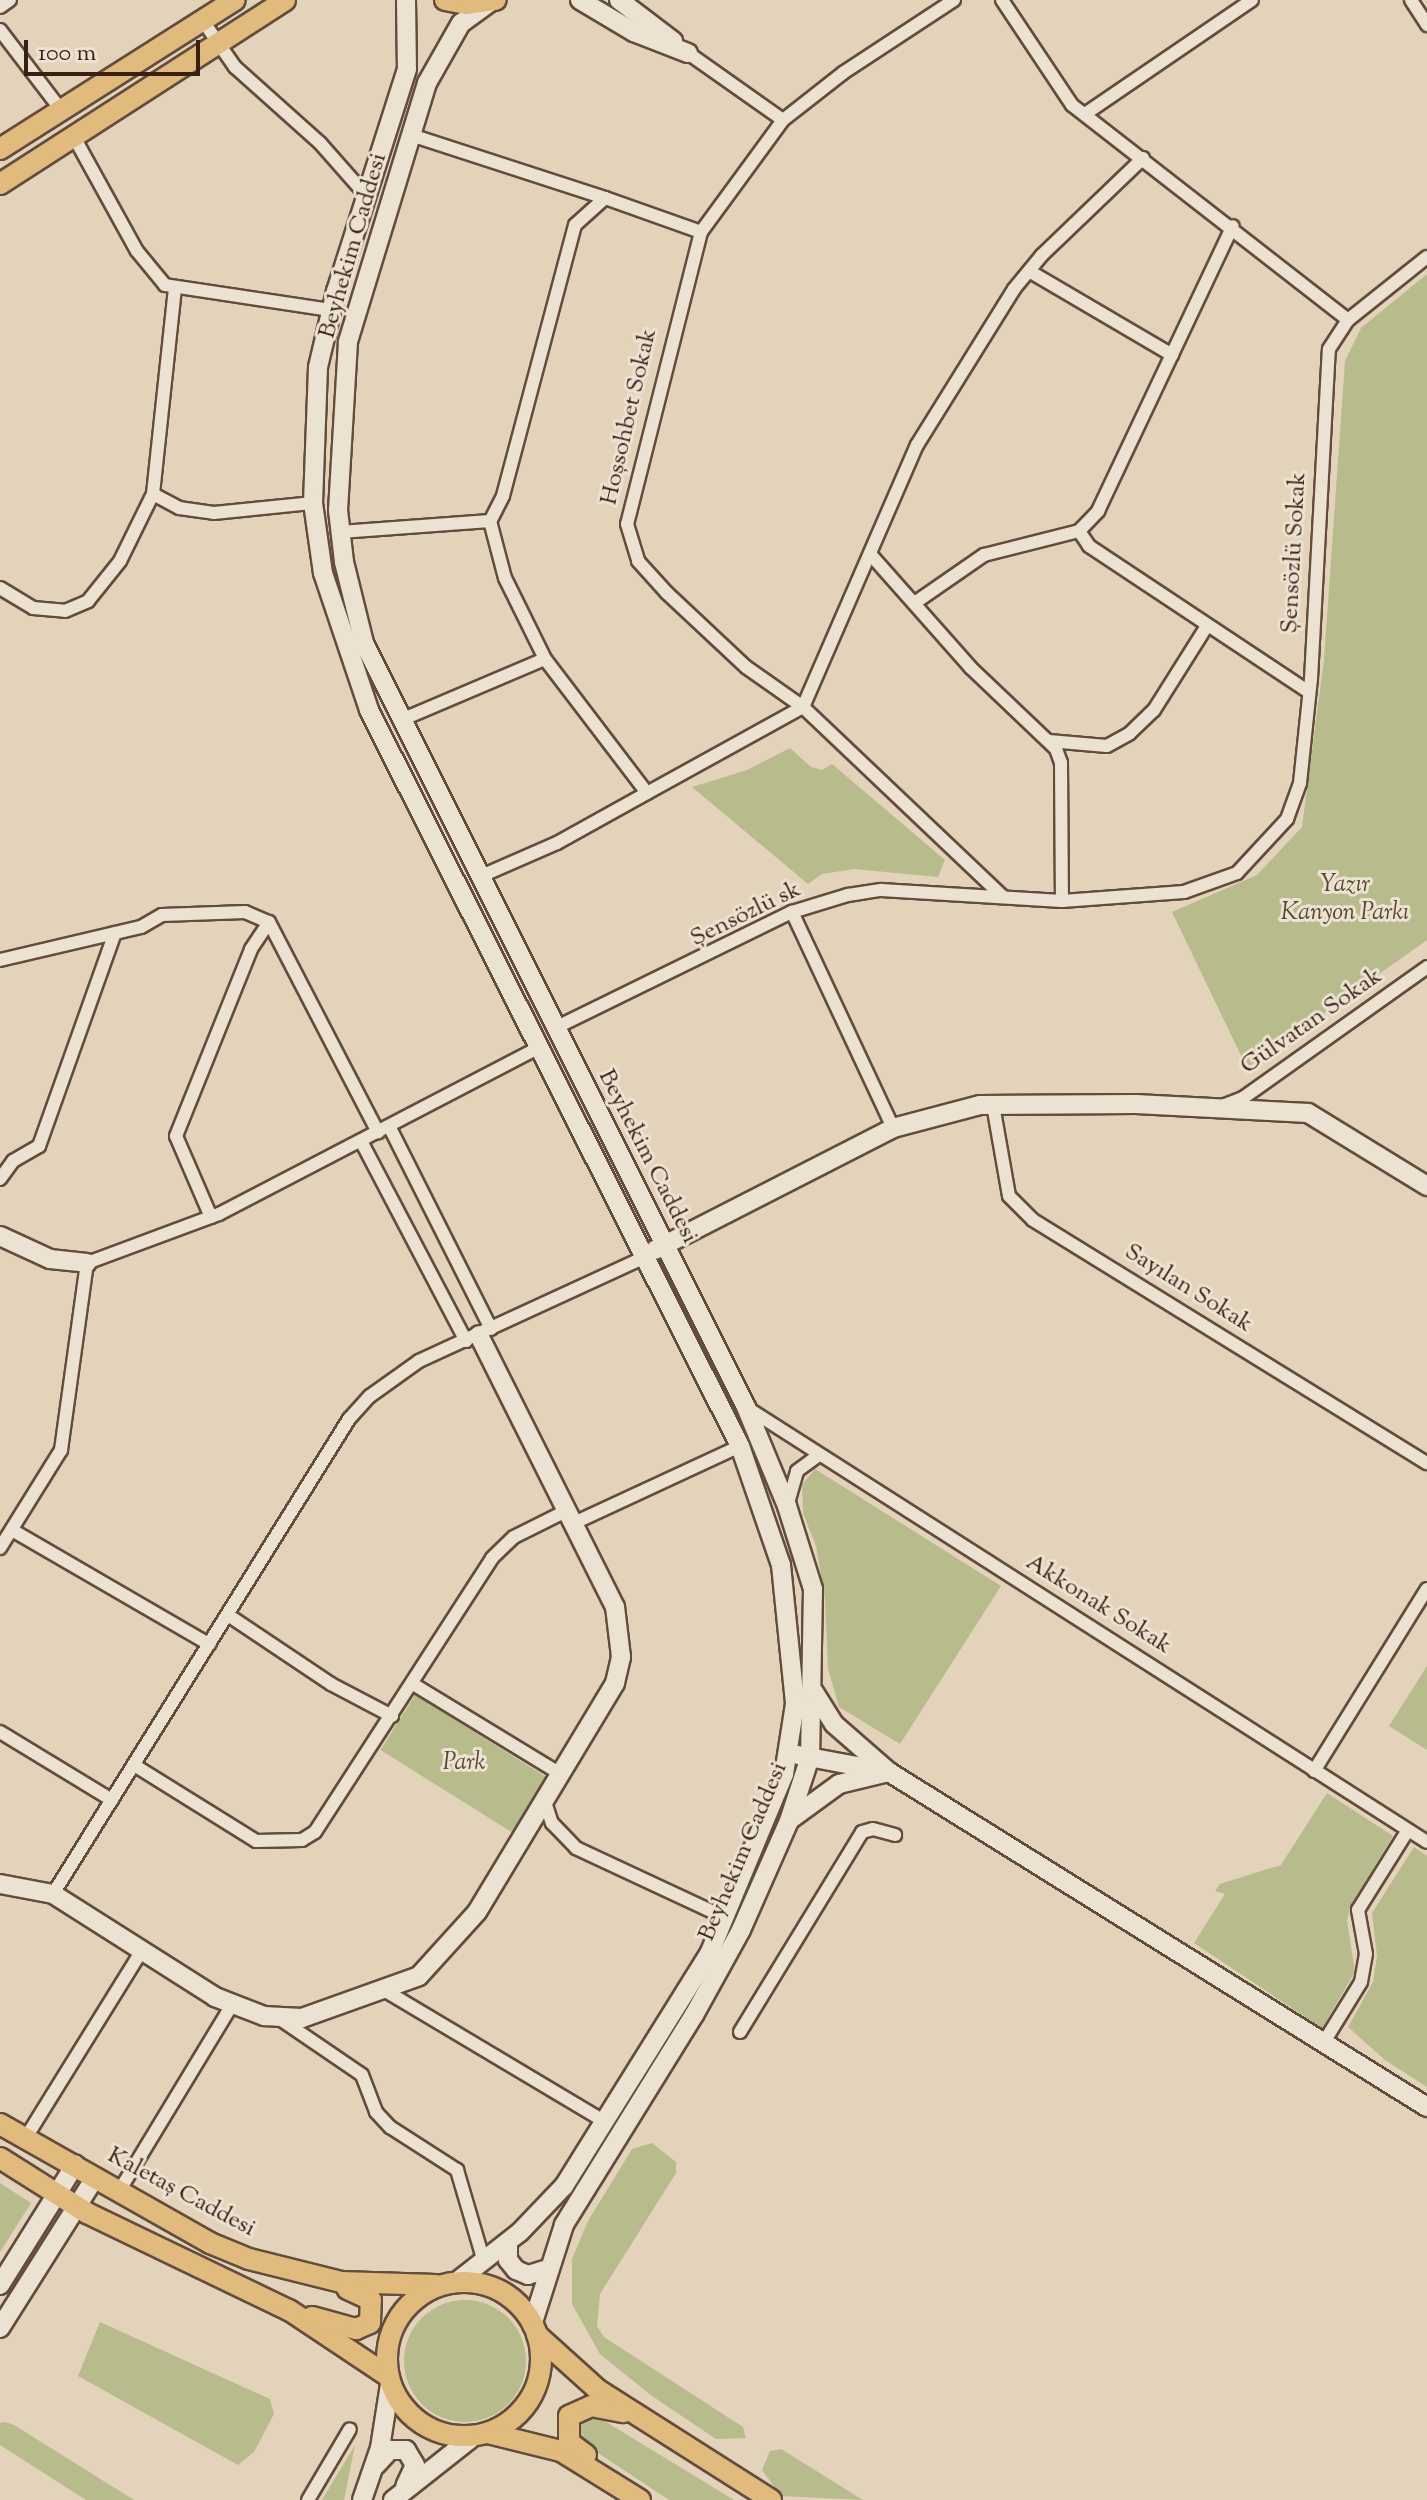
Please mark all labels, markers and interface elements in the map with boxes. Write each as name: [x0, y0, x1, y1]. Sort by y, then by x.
scale bar: [28, 24, 204, 74]
text: 100 m: [38, 37, 96, 71]
street label: Beyhekim Caddesi: [314, 150, 394, 342]
street label: Hoşsohbet Sokak: [596, 326, 664, 508]
street label: Şensözlü Sokak: [1276, 472, 1314, 634]
park label: Yazır Kanyon Parkı: [1281, 872, 1409, 928]
street label: Şensözlü sk: [686, 876, 806, 954]
street label: Gülvatan Sokak: [1236, 962, 1388, 1082]
street label: Beyhekim Caddesi: [591, 1065, 703, 1249]
street label: Sayılan Sokak: [1119, 1238, 1257, 1340]
street label: Akkonak Sokak: [1020, 1549, 1176, 1661]
park label: Park: [443, 1750, 485, 1778]
street label: Beyhekim Caddesi: [693, 1758, 795, 1946]
street label: Kaletaş Caddesi: [102, 2142, 260, 2244]

